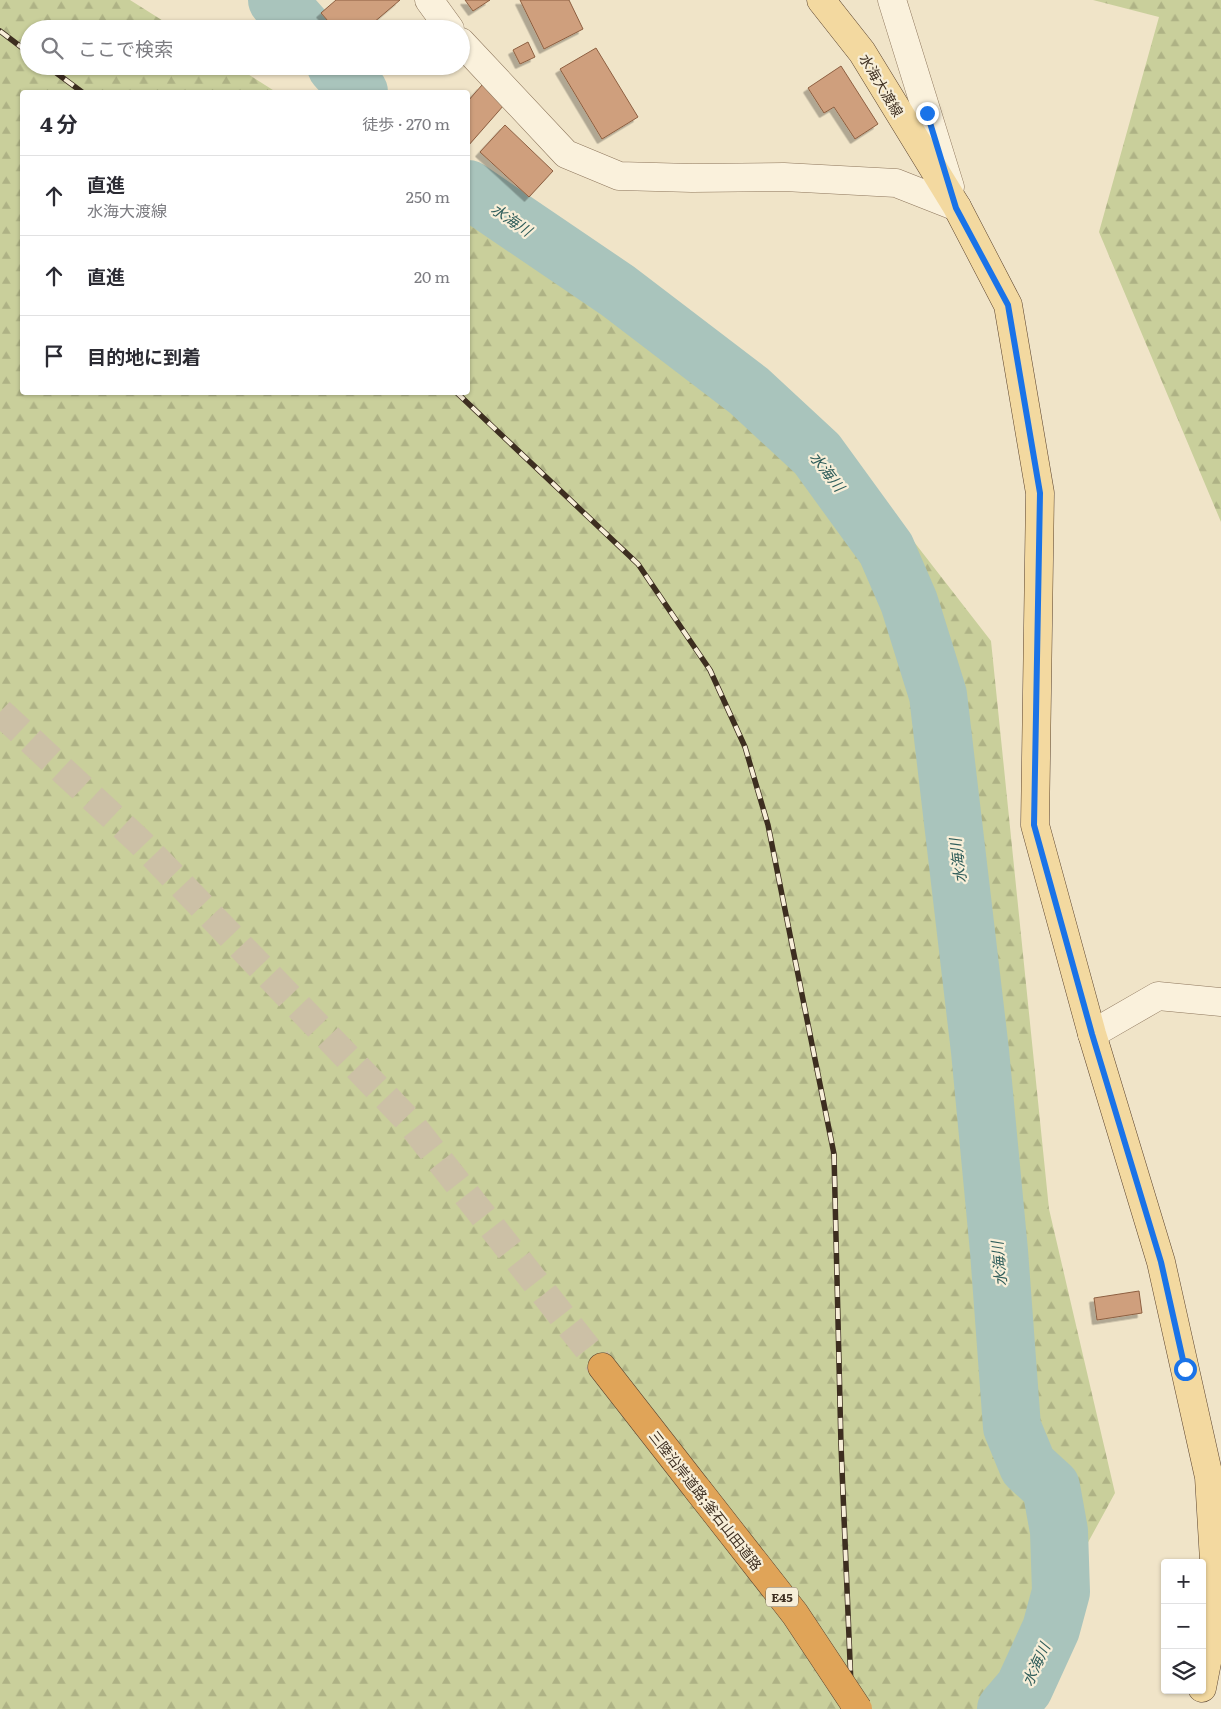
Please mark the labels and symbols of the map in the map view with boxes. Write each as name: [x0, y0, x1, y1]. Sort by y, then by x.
street label: 水海大渡線: [855, 50, 909, 120]
route end: [916, 102, 939, 125]
water label: 水海川: [487, 197, 539, 242]
water label: 水海川: [805, 446, 852, 497]
water label: 水海川: [943, 835, 971, 885]
water label: 水海川: [984, 1239, 1011, 1287]
route start: [1174, 1358, 1197, 1381]
street label: 三陸沿岸道路;釜石山田道路: [645, 1426, 767, 1574]
road number: E45: [766, 1588, 798, 1606]
water label: 水海川: [1015, 1637, 1056, 1689]

